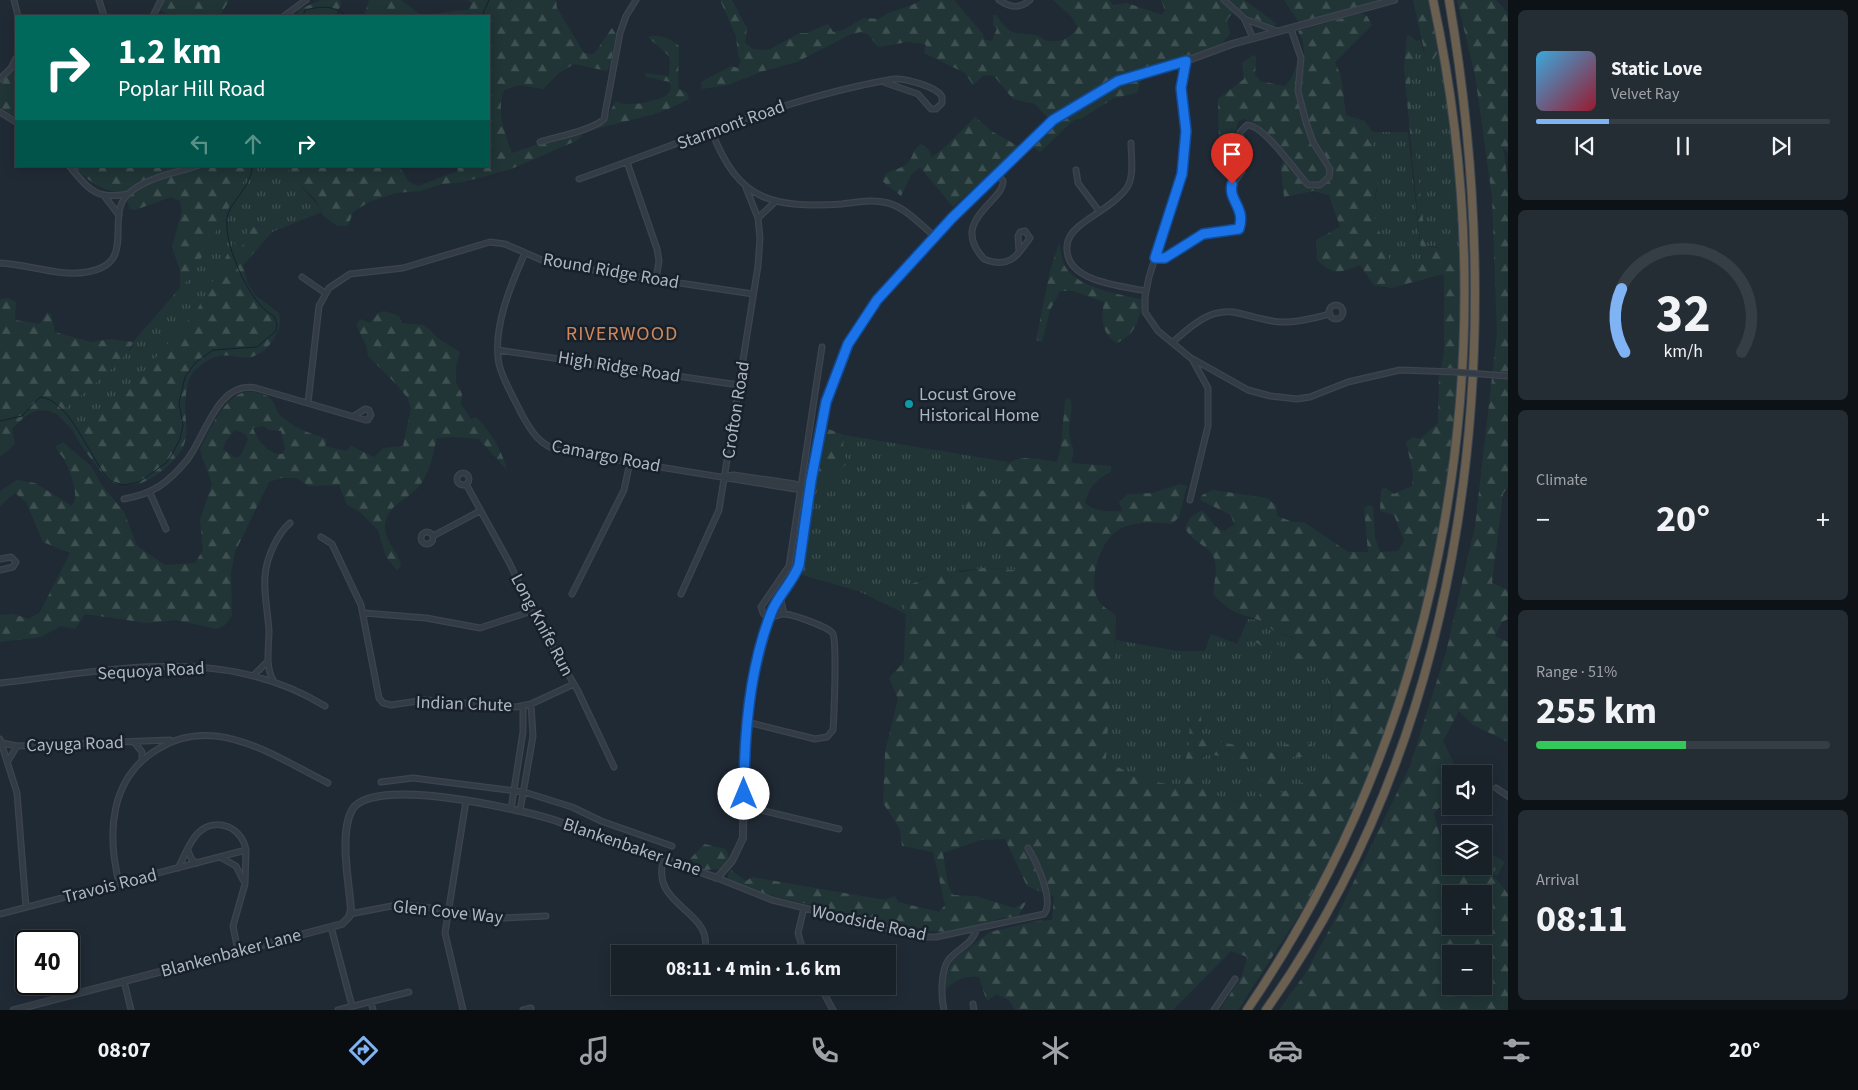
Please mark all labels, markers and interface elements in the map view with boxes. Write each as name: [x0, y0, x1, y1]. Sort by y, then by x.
text: 1.2 km: [118, 27, 222, 77]
icon: right: [35, 35, 100, 100]
text: Static Love: [1611, 56, 1702, 83]
text: Poplar Hill Road: [118, 73, 265, 105]
text: Velvet Ray: [1611, 83, 1679, 105]
street label: Starmont Road: [674, 94, 788, 156]
icon: left: [186, 130, 214, 158]
icon: ahead: [239, 130, 267, 158]
icon: right: [292, 130, 320, 158]
icon: previous: [1571, 132, 1599, 160]
icon: pause: [1669, 132, 1697, 160]
icon: next: [1767, 132, 1795, 160]
pin: [1211, 133, 1253, 184]
icon: arrive: [1218, 140, 1246, 168]
street label: Round Ridge Road: [541, 247, 681, 295]
text: 32: [1656, 278, 1710, 352]
district label: RIVERWOOD: [566, 320, 678, 348]
text: km/h: [1663, 339, 1703, 364]
street label: High Ridge Road: [556, 345, 682, 389]
street label: Crofton Road: [716, 359, 756, 461]
place label: Locust Grove Historical Home: [919, 382, 1039, 428]
marker: Locust Grove Historical Home: [903, 398, 915, 410]
street label: Camargo Road: [550, 433, 662, 479]
text: Climate: [1536, 469, 1587, 491]
text: 20°: [1656, 492, 1710, 546]
text: −: [1536, 500, 1550, 540]
text: +: [1816, 500, 1830, 540]
street label: Long Knife Run: [504, 569, 580, 681]
street label: Sequoya Road: [97, 656, 205, 686]
text: Range · 51%: [1536, 661, 1617, 683]
text: 255 km: [1536, 684, 1657, 738]
street label: Indian Chute: [416, 690, 513, 718]
street label: Cayuga Road: [26, 730, 124, 758]
map controls: [1442, 765, 1492, 995]
button: sound: [1442, 765, 1492, 815]
position arrow: [717, 767, 769, 819]
street label: Blankenbaker Lane: [560, 812, 704, 882]
button: layers: [1442, 825, 1492, 875]
street label: Travois Road: [60, 862, 160, 910]
text: Arrival: [1536, 869, 1579, 891]
button: +: [1442, 885, 1492, 935]
text: 08:11: [1536, 892, 1628, 946]
street label: Glen Cove Way: [392, 894, 505, 930]
street label: Woodside Road: [809, 899, 929, 947]
street label: Blankenbaker Lane: [158, 922, 304, 984]
speed limit sign: 40: [15, 930, 80, 995]
button: −: [1442, 945, 1492, 995]
text: 08:11 · 4 min · 1.6 km: [666, 956, 841, 983]
icon: directions: [346, 1033, 381, 1068]
icon: music: [577, 1033, 612, 1068]
icon: phone: [807, 1033, 842, 1068]
icon: climate: [1038, 1033, 1073, 1068]
icon: car: [1268, 1033, 1303, 1068]
icon: filters: [1499, 1033, 1534, 1068]
text: 08:07: [98, 1034, 151, 1066]
text: 20°: [1729, 1034, 1760, 1066]

